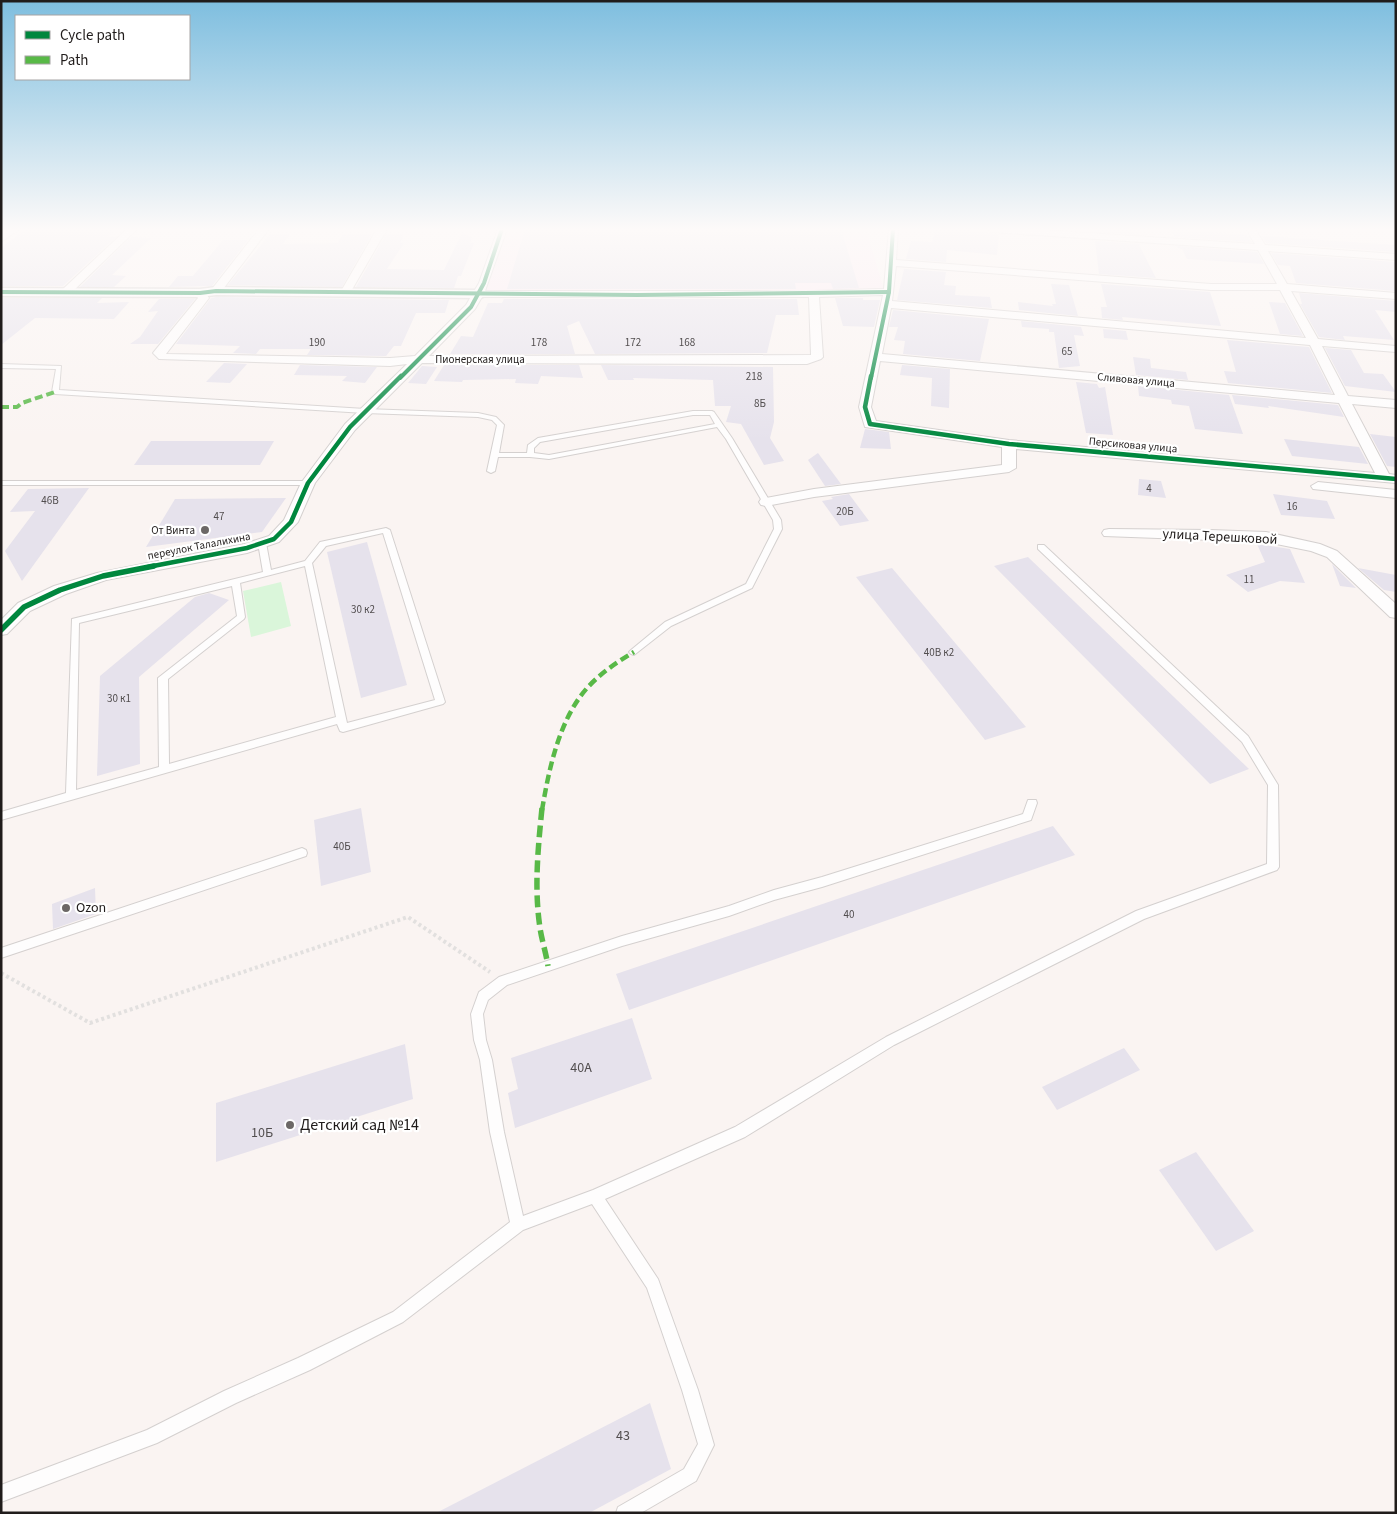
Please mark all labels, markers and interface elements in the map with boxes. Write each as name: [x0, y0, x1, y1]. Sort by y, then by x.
legend: [15, 15, 190, 80]
text: Cycle path: [60, 25, 125, 46]
text: Path: [60, 50, 88, 71]
house number: 190: [309, 335, 325, 350]
house number: 178: [531, 335, 548, 350]
house number: 172: [625, 335, 641, 350]
house number: 168: [679, 335, 696, 350]
house number: 65: [1062, 344, 1072, 359]
street label: Пионерская улица: [435, 352, 525, 367]
house number: 218: [746, 369, 763, 384]
street label: Сливовая улица: [1097, 369, 1175, 391]
house number: 8Б: [754, 396, 766, 411]
street label: Персиковая улица: [1088, 434, 1178, 456]
house number: 4: [1146, 481, 1152, 496]
house number: 46В: [41, 493, 59, 508]
house number: 16: [1287, 499, 1298, 514]
house number: 20Б: [836, 504, 854, 519]
house number: 47: [214, 509, 224, 524]
place label: От Винта: [151, 523, 195, 538]
marker: От Винта: [199, 524, 211, 536]
street label: улица Терешковой: [1162, 524, 1278, 550]
street label: переулок Талалихина: [146, 529, 252, 563]
house number: 11: [1244, 572, 1254, 587]
house number: 30 к2: [351, 602, 375, 617]
house number: 40В к2: [924, 645, 954, 660]
house number: 30 к1: [107, 691, 131, 706]
house number: 40Б: [333, 839, 351, 854]
place label: Ozon: [76, 898, 106, 918]
marker: Ozon: [60, 902, 72, 914]
house number: 40: [844, 907, 854, 922]
house number: 40А: [570, 1058, 592, 1078]
place label: Детский сад №14: [300, 1114, 419, 1136]
marker: Детский сад №14: [284, 1119, 296, 1131]
house number: 10Б: [251, 1123, 273, 1143]
house number: 43: [616, 1426, 630, 1446]

